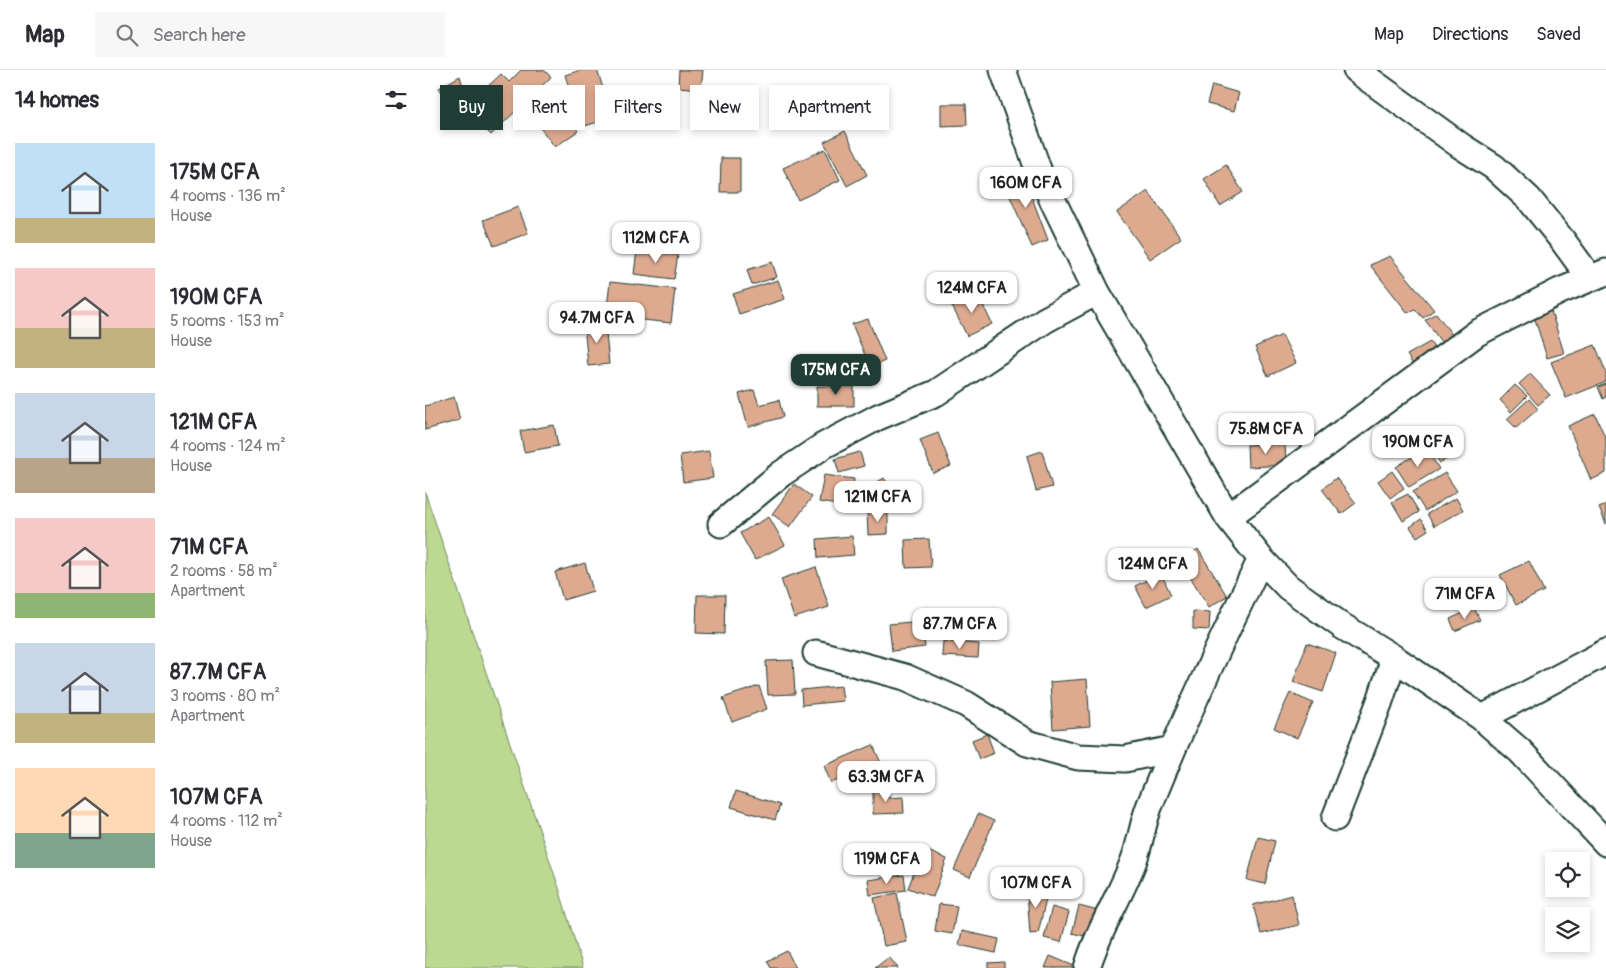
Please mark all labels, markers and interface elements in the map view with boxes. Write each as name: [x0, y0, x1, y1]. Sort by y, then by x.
search box: [95, 12, 445, 57]
text: Map: [25, 20, 65, 49]
icon: search: [113, 21, 141, 49]
text: Search here: [153, 23, 246, 47]
text: Map: [1374, 23, 1404, 46]
text: Directions: [1432, 23, 1508, 46]
text: Saved: [1536, 23, 1581, 46]
chip: Buy: [440, 85, 503, 130]
chip: Rent: [513, 85, 585, 130]
chip: Filters: [595, 85, 680, 130]
chip: New: [690, 85, 759, 130]
chip: Apartment: [769, 85, 889, 130]
icon: filters: [382, 86, 410, 114]
text: 14 homes: [15, 87, 99, 114]
text: 175M CFA: [170, 159, 260, 186]
icon: home: [55, 163, 115, 223]
pin: 160M CFA: [974, 166, 1078, 209]
text: 160M CFA: [990, 173, 1062, 193]
text: 4 rooms · 136 m²: [170, 186, 286, 206]
text: House: [170, 206, 212, 226]
pin: 112M CFA: [604, 222, 708, 264]
text: 112M CFA: [623, 228, 689, 248]
pin: 124M CFA: [920, 272, 1024, 314]
text: 124M CFA: [937, 278, 1007, 298]
text: 190M CFA: [170, 284, 262, 311]
icon: home: [55, 288, 115, 348]
pin: 94.7M CFA: [540, 302, 654, 344]
text: 94.7M CFA: [560, 308, 634, 328]
text: 5 rooms · 153 m²: [170, 311, 285, 331]
text: House: [170, 331, 212, 351]
pin: 175M CFA: [784, 354, 888, 396]
text: 175M CFA: [802, 360, 870, 380]
text: 121M CFA: [170, 409, 257, 436]
pin: 75.8M CFA: [1209, 412, 1323, 455]
icon: home: [55, 413, 115, 473]
text: 75.8M CFA: [1229, 419, 1303, 439]
pin: 190M CFA: [1366, 426, 1470, 468]
text: 190M CFA: [1383, 432, 1453, 452]
text: 4 rooms · 124 m²: [170, 436, 286, 456]
text: House: [170, 456, 212, 476]
pin: 121M CFA: [826, 480, 930, 523]
text: 121M CFA: [845, 487, 911, 507]
text: 71M CFA: [170, 534, 248, 561]
icon: home: [55, 538, 115, 598]
pin: 124M CFA: [1101, 548, 1205, 590]
text: 124M CFA: [1118, 554, 1188, 574]
text: 2 rooms · 58 m²: [170, 561, 278, 581]
pin: 71M CFA: [1419, 578, 1511, 620]
text: Apartment: [170, 581, 245, 601]
text: 71M CFA: [1435, 584, 1495, 604]
pin: 87.7M CFA: [903, 608, 1017, 650]
text: 87.7M CFA: [923, 614, 997, 634]
text: 87.7M CFA: [170, 659, 266, 686]
icon: home: [55, 663, 115, 723]
text: 3 rooms · 80 m²: [170, 686, 280, 706]
text: Apartment: [170, 706, 245, 726]
pin: 63.3M CFA: [829, 760, 943, 803]
text: 63.3M CFA: [848, 767, 924, 787]
text: 107M CFA: [170, 784, 263, 811]
icon: home: [55, 788, 115, 848]
text: 4 rooms · 112 m²: [170, 811, 283, 831]
text: House: [170, 831, 212, 851]
pin: 119M CFA: [835, 842, 939, 885]
text: 119M CFA: [854, 849, 920, 869]
map controls: [1545, 852, 1590, 952]
button: locate: [1545, 852, 1590, 897]
pin: 107M CFA: [984, 866, 1088, 909]
text: 107M CFA: [1001, 873, 1071, 893]
button: layers: [1545, 907, 1590, 952]

